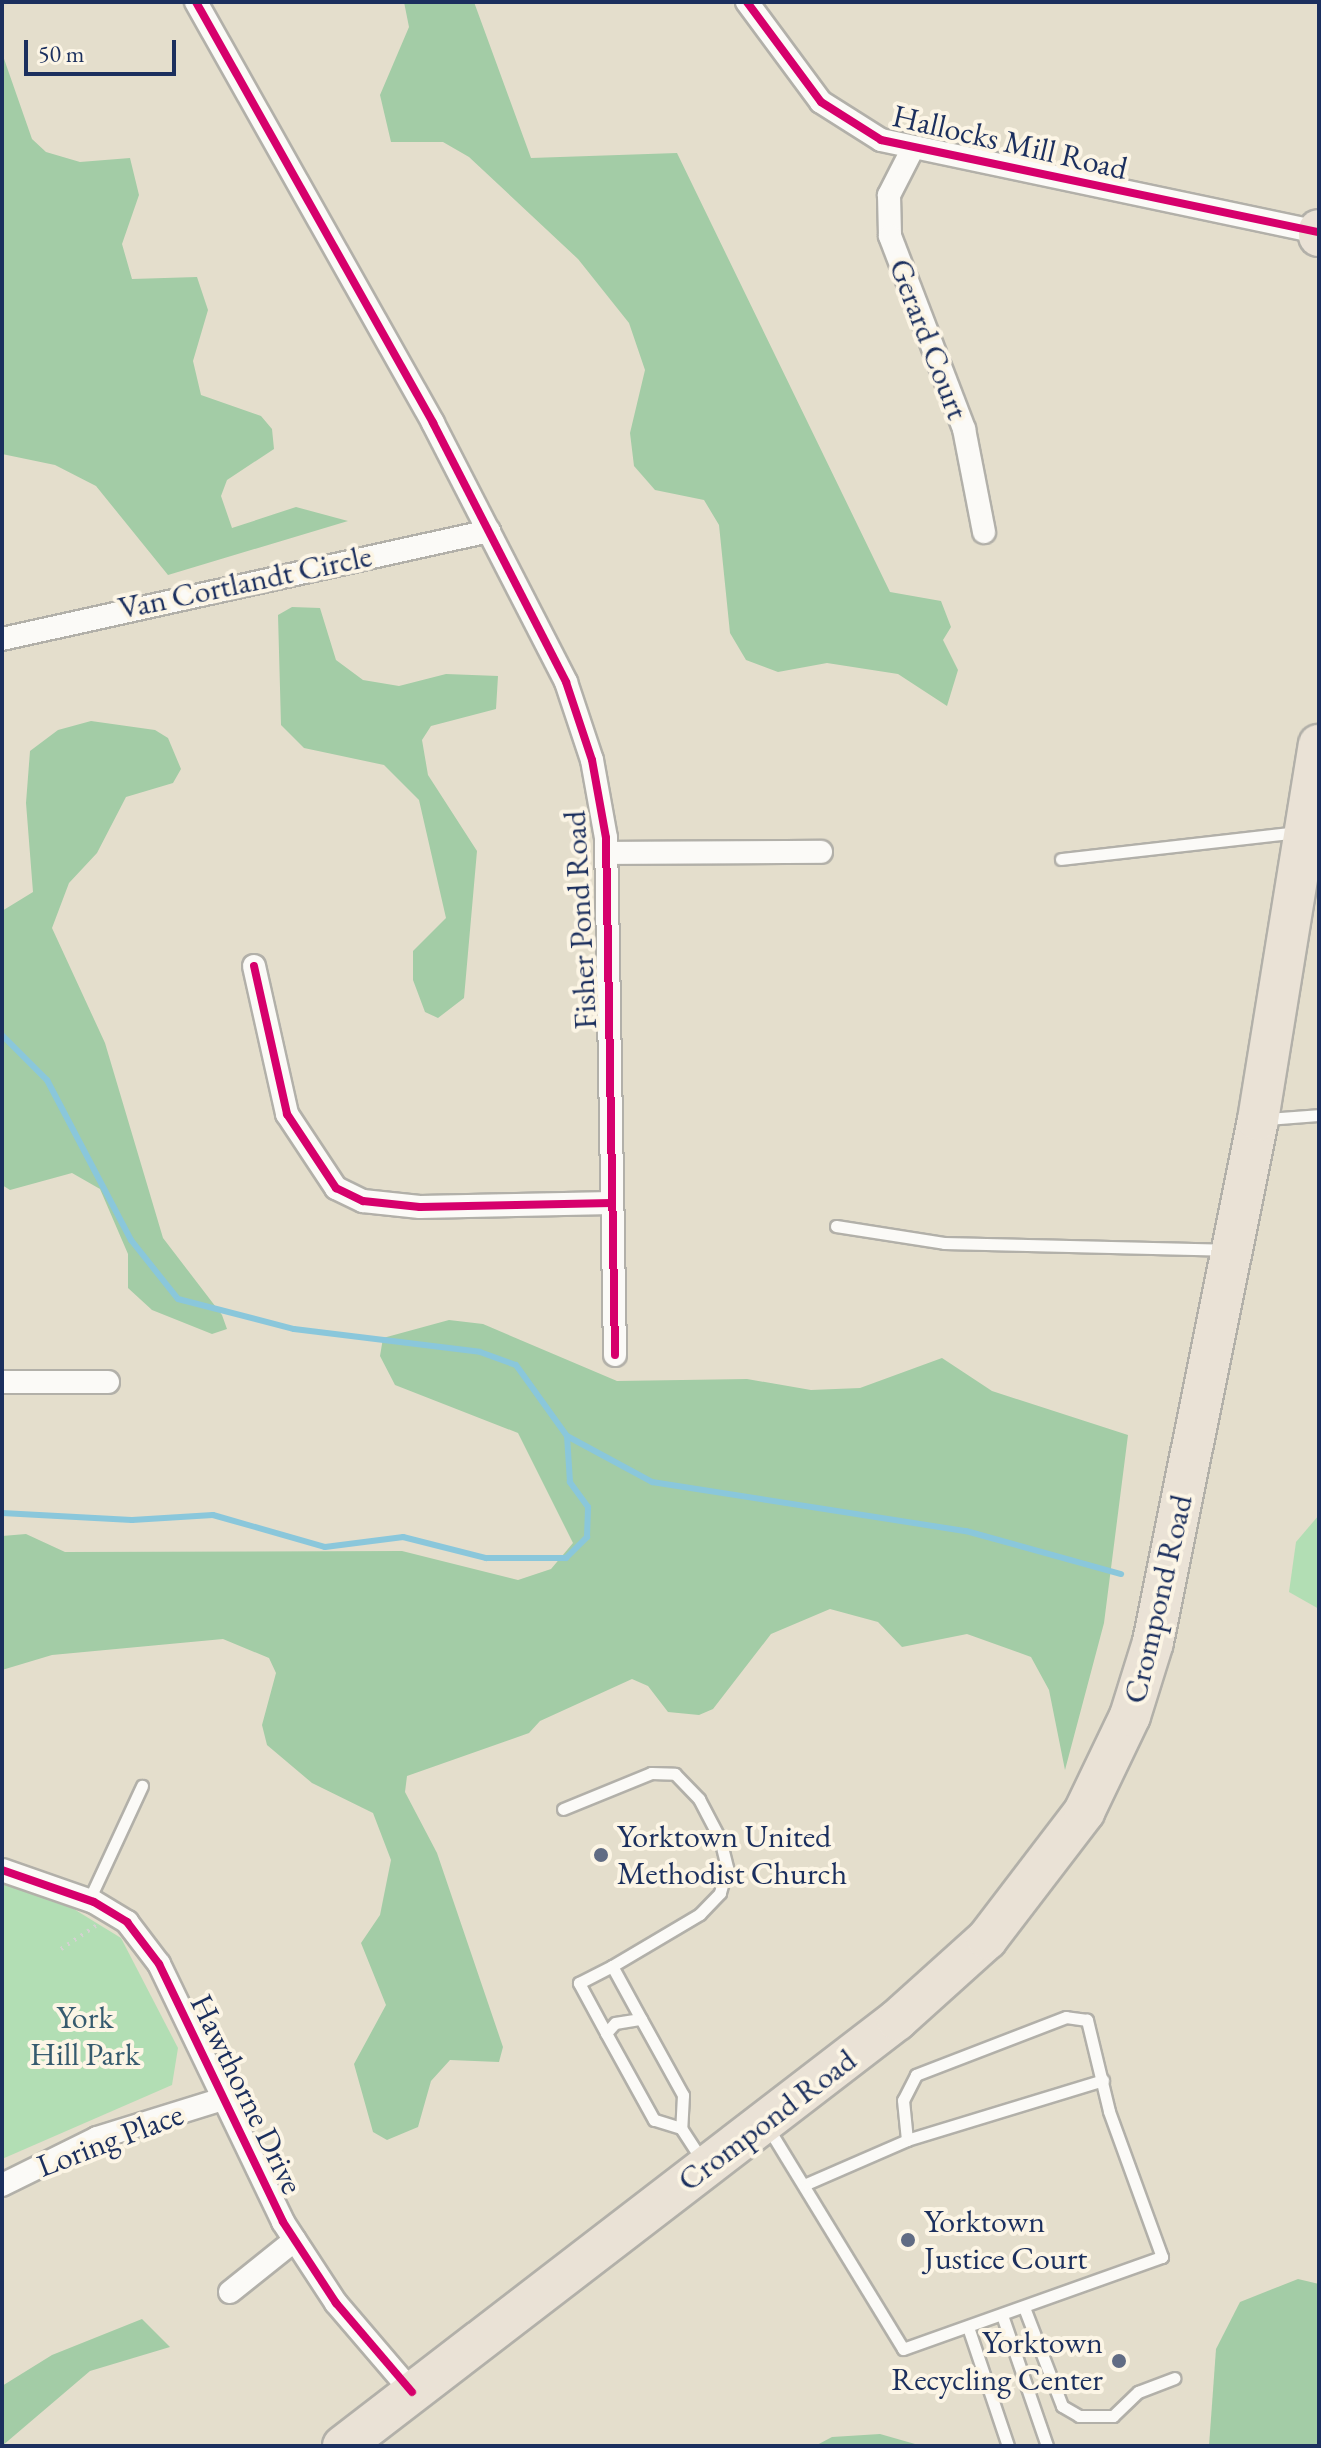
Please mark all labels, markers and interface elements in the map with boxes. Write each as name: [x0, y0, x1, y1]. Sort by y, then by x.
scale bar: [28, 24, 180, 74]
text: 50 m: [38, 38, 85, 69]
street label: Hallocks Mill Road: [889, 96, 1131, 188]
street label: Gerard Court: [881, 253, 977, 425]
street label: Van Cortlandt Circle: [115, 536, 375, 628]
street label: Fisher Pond Road: [555, 810, 605, 1030]
street label: Crompond Road: [1115, 1491, 1201, 1707]
place label: Yorktown United Methodist Church: [617, 1818, 847, 1893]
marker: Yorktown United Methodist Church: [592, 1846, 610, 1864]
street label: Hawthorne Drive: [182, 1988, 312, 2200]
park label: York Hill Park: [30, 1999, 140, 2074]
street label: Crompond Road: [670, 2041, 864, 2199]
street label: Loring Place: [32, 2095, 188, 2185]
place label: Yorktown Justice Court: [924, 2203, 1087, 2278]
marker: Yorktown Justice Court: [899, 2231, 917, 2249]
place label: Yorktown Recycling Center: [891, 2324, 1103, 2399]
marker: Yorktown Recycling Center: [1110, 2352, 1128, 2370]

